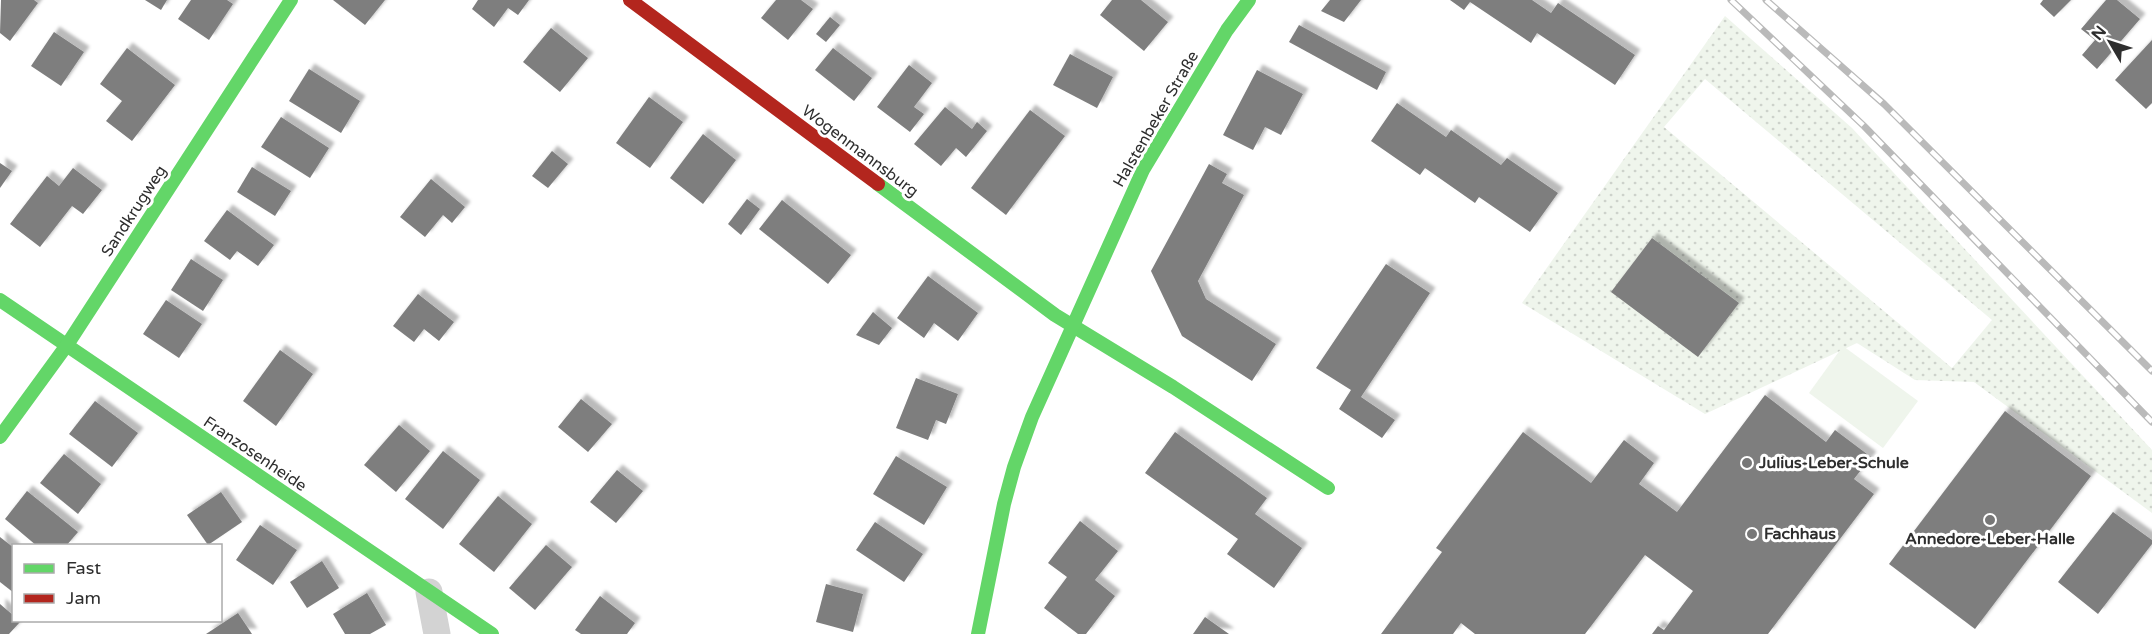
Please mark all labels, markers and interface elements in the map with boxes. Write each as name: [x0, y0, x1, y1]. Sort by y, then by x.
north arrow: [2080, 12, 2140, 72]
text: N: [2087, 22, 2111, 44]
street label: Halstenbeker Straße: [1109, 47, 1203, 191]
street label: Wogenmannsburg: [798, 101, 922, 201]
street label: Sandkrugweg: [97, 161, 171, 261]
street label: Franzosenheide: [200, 412, 310, 496]
place label: Julius-Leber-Schule: [1758, 453, 1909, 473]
marker: Julius-Leber-Schule: [1740, 456, 1754, 470]
marker: Annedore-Leber-Halle: [1983, 513, 1997, 527]
place label: Fachhaus: [1764, 524, 1836, 544]
marker: Fachhaus: [1745, 527, 1759, 541]
place label: Annedore-Leber-Halle: [1905, 529, 2075, 549]
legend: [12, 544, 222, 622]
text: Fast: [66, 557, 101, 579]
text: Jam: [66, 587, 101, 609]

